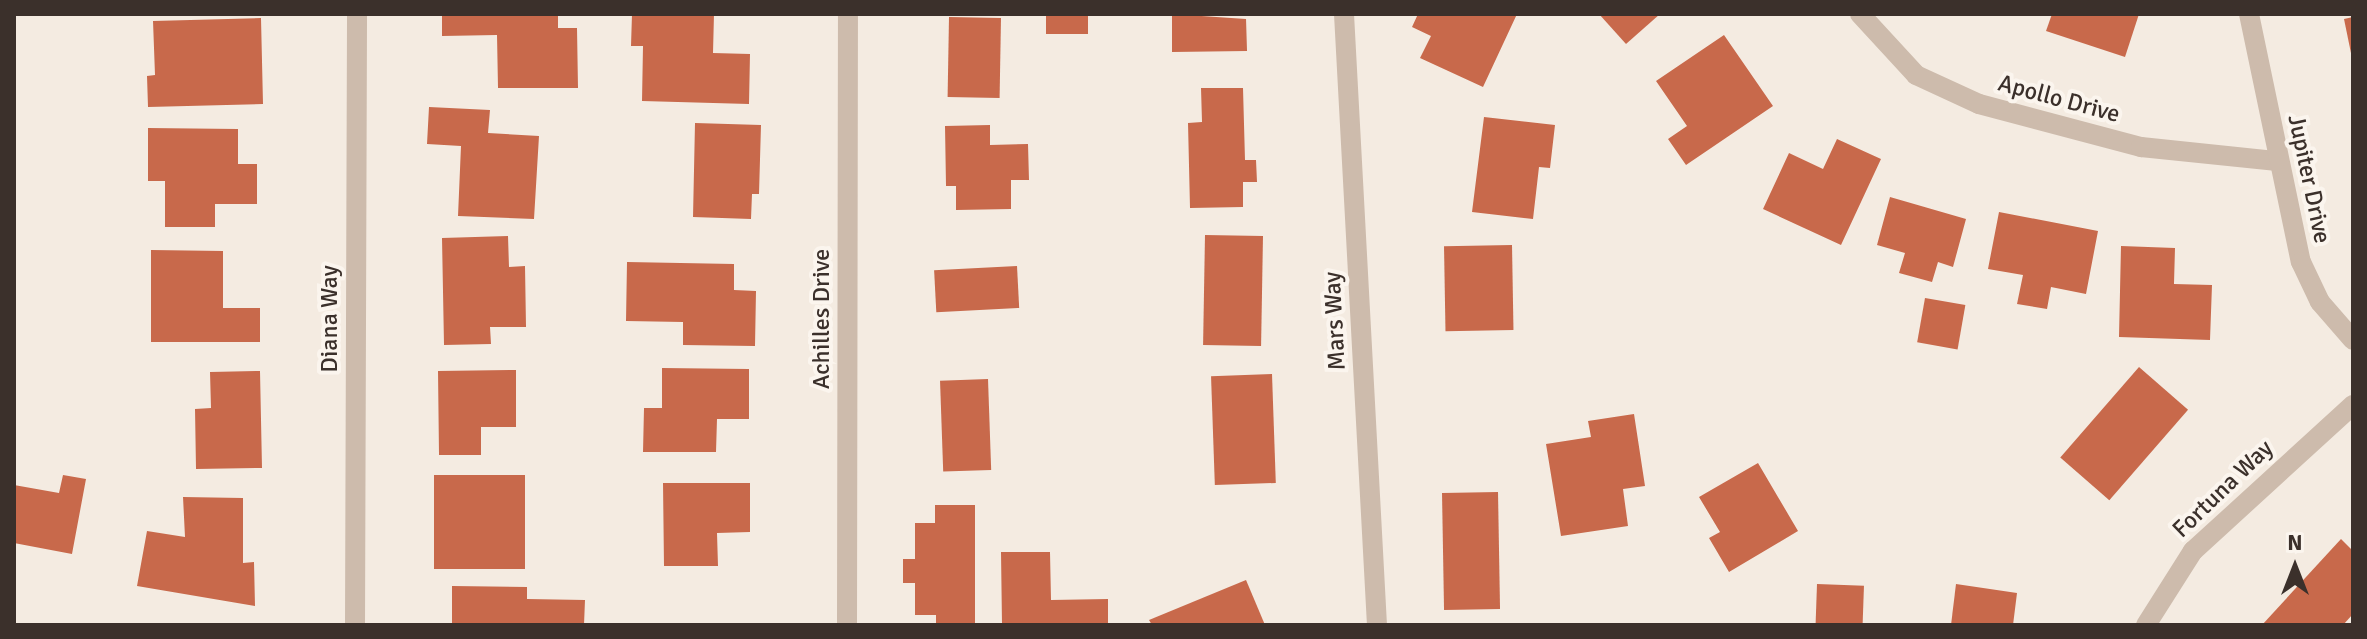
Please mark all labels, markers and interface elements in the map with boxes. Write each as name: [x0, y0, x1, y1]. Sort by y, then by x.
street label: Apollo Drive: [1995, 69, 2123, 129]
street label: Jupiter Drive: [2281, 112, 2337, 246]
street label: Achilles Drive: [808, 249, 836, 389]
street label: Diana Way: [316, 265, 344, 373]
street label: Mars Way: [1318, 271, 1352, 371]
street label: Fortuna Way: [2167, 434, 2279, 544]
north arrow: [2255, 527, 2335, 607]
text: N: [2287, 529, 2303, 556]

